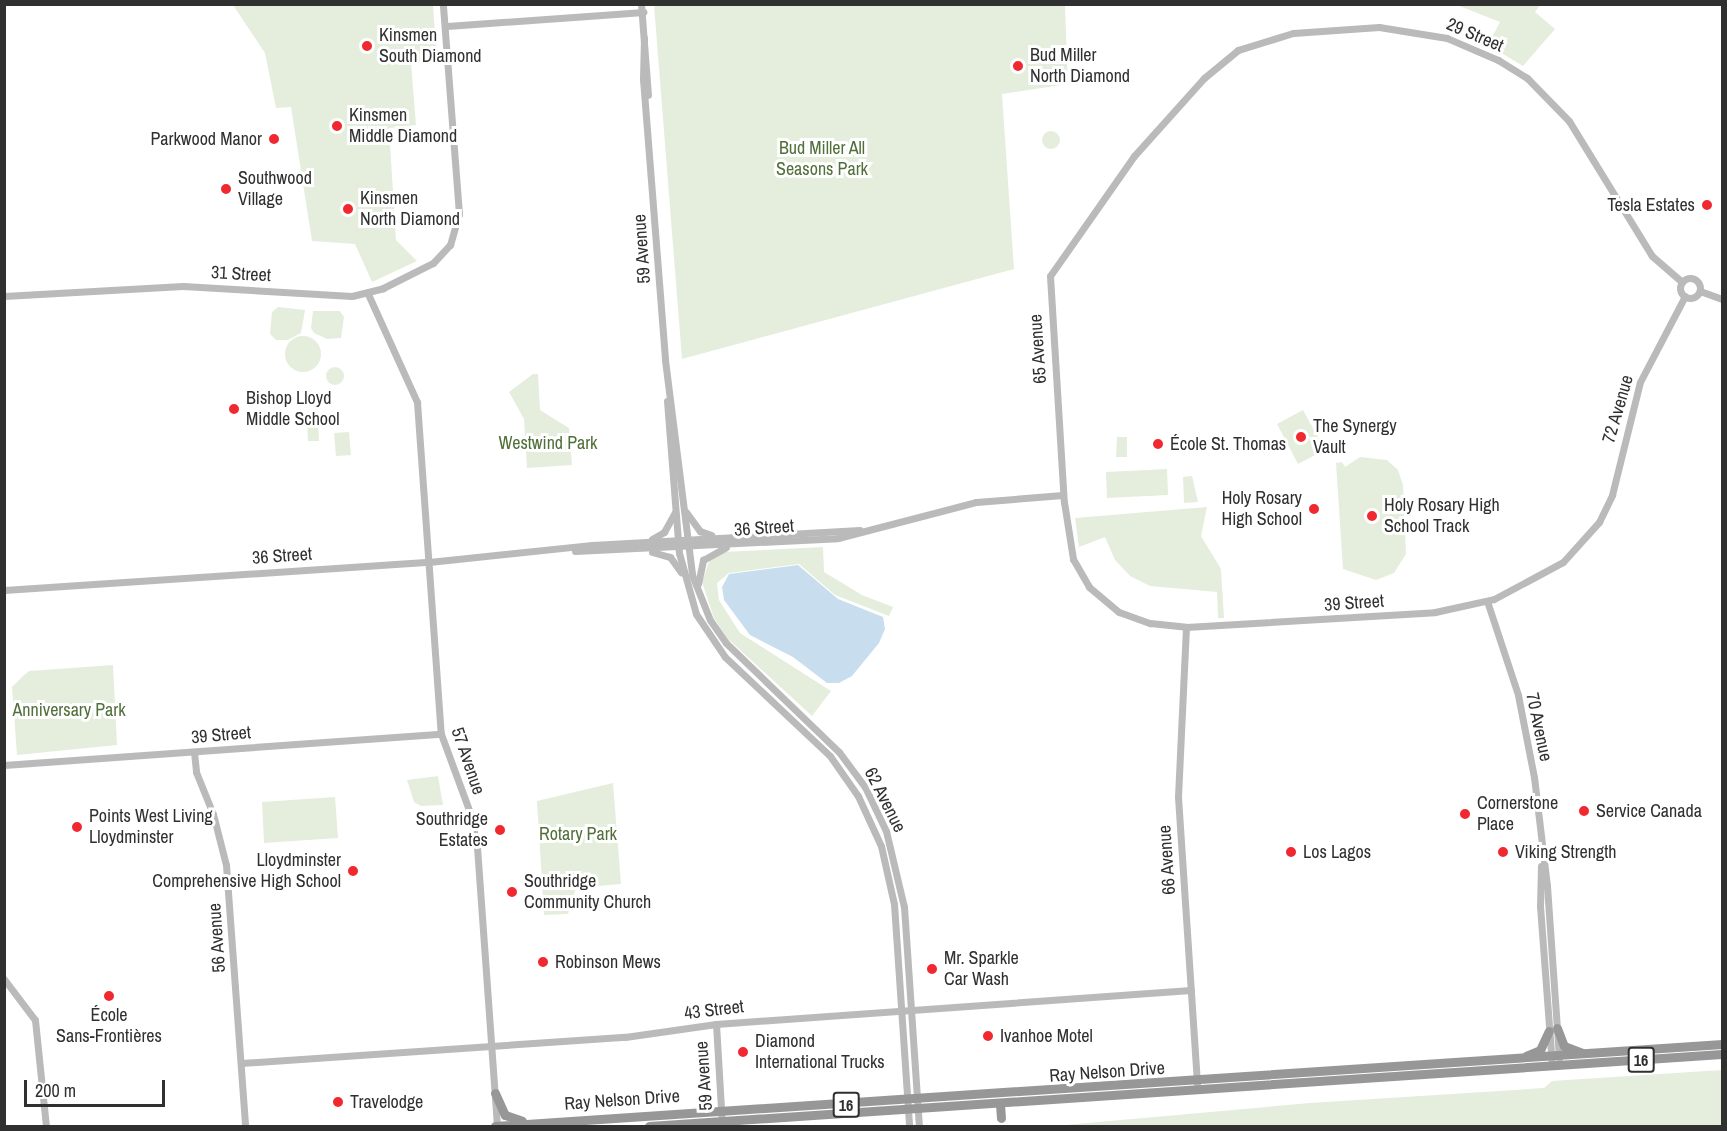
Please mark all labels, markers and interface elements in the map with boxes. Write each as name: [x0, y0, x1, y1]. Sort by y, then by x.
street label: 29 Street: [1443, 13, 1507, 57]
place label: Kinsmen South Diamond: [379, 25, 482, 68]
marker: Kinsmen South Diamond: [360, 39, 374, 53]
place label: Bud Miller North Diamond: [1030, 45, 1130, 88]
marker: Bud Miller North Diamond: [1011, 59, 1025, 73]
place label: Kinsmen Middle Diamond: [349, 105, 457, 148]
marker: Kinsmen Middle Diamond: [330, 119, 344, 133]
place label: Parkwood Manor: [150, 128, 262, 150]
marker: Parkwood Manor: [267, 132, 281, 146]
park label: Bud Miller All Seasons Park: [776, 138, 868, 180]
place label: Southwood Village: [238, 168, 312, 210]
marker: Southwood Village: [219, 182, 233, 196]
place label: Kinsmen North Diamond: [360, 188, 460, 230]
place label: Tesla Estates: [1607, 194, 1695, 216]
marker: Tesla Estates: [1700, 198, 1714, 212]
marker: Kinsmen North Diamond: [341, 202, 355, 216]
street label: 59 Avenue: [629, 213, 655, 285]
street label: 31 Street: [211, 262, 271, 286]
street label: 65 Avenue: [1025, 313, 1051, 385]
street label: 72 Avenue: [1598, 372, 1638, 446]
place label: Bishop Lloyd Middle School: [246, 388, 340, 430]
marker: Bishop Lloyd Middle School: [227, 402, 241, 416]
place label: The Synergy Vault: [1313, 416, 1397, 458]
marker: The Synergy Vault: [1294, 430, 1308, 444]
park label: Westwind Park: [499, 432, 597, 454]
place label: École St. Thomas: [1170, 433, 1286, 455]
marker: École St. Thomas: [1151, 437, 1165, 451]
place label: Holy Rosary High School: [1222, 488, 1302, 530]
place label: Holy Rosary High School Track: [1384, 495, 1500, 538]
marker: Holy Rosary High School: [1307, 502, 1321, 516]
marker: Holy Rosary High School Track: [1365, 509, 1379, 523]
street label: 36 Street: [733, 515, 795, 541]
street label: 36 Street: [251, 543, 313, 569]
street label: 39 Street: [1323, 590, 1385, 616]
street label: 70 Avenue: [1521, 690, 1557, 764]
park label: Anniversary Park: [12, 699, 126, 721]
street label: 39 Street: [190, 722, 252, 748]
street label: 57 Avenue: [446, 724, 490, 798]
street label: 62 Avenue: [859, 764, 911, 836]
place label: Cornerstone Place: [1477, 793, 1558, 836]
place label: Service Canada: [1596, 800, 1702, 822]
marker: Service Canada: [1577, 804, 1591, 818]
place label: Points West Living Lloydminster: [89, 806, 213, 848]
marker: Cornerstone Place: [1458, 807, 1472, 821]
place label: Southridge Estates: [416, 809, 488, 852]
marker: Points West Living Lloydminster: [70, 820, 84, 834]
marker: Southridge Estates: [493, 823, 507, 837]
park label: Rotary Park: [539, 823, 617, 845]
street label: 66 Avenue: [1154, 824, 1180, 896]
place label: Los Lagos: [1303, 841, 1371, 863]
place label: Viking Strength: [1515, 841, 1617, 863]
marker: Los Lagos: [1284, 845, 1298, 859]
marker: Viking Strength: [1496, 845, 1510, 859]
place label: Lloydminster Comprehensive High School: [152, 850, 341, 892]
marker: Lloydminster Comprehensive High School: [346, 864, 360, 878]
place label: Southridge Community Church: [524, 871, 651, 914]
marker: Southridge Community Church: [505, 885, 519, 899]
street label: 56 Avenue: [204, 902, 230, 974]
place label: Mr. Sparkle Car Wash: [944, 948, 1019, 990]
place label: Robinson Mews: [555, 951, 661, 973]
marker: Robinson Mews: [536, 955, 550, 969]
marker: Mr. Sparkle Car Wash: [925, 962, 939, 976]
marker: École Sans-Frontières: [102, 989, 116, 1003]
street label: 43 Street: [683, 996, 745, 1024]
place label: École Sans-Frontières: [56, 1005, 162, 1048]
place label: Ivanhoe Motel: [1000, 1025, 1093, 1047]
marker: Ivanhoe Motel: [981, 1029, 995, 1043]
place label: Diamond International Trucks: [755, 1031, 885, 1074]
street label: 59 Avenue: [691, 1040, 717, 1112]
marker: Diamond International Trucks: [736, 1045, 750, 1059]
road number: 16: [1628, 1047, 1654, 1073]
street label: Ray Nelson Drive: [1049, 1057, 1165, 1087]
scale bar: [27, 1068, 168, 1106]
text: 200 m: [35, 1078, 76, 1103]
street label: Ray Nelson Drive: [564, 1085, 680, 1115]
place label: Travelodge: [350, 1091, 423, 1113]
road number: 16: [832, 1092, 860, 1118]
marker: Travelodge: [331, 1095, 345, 1109]

